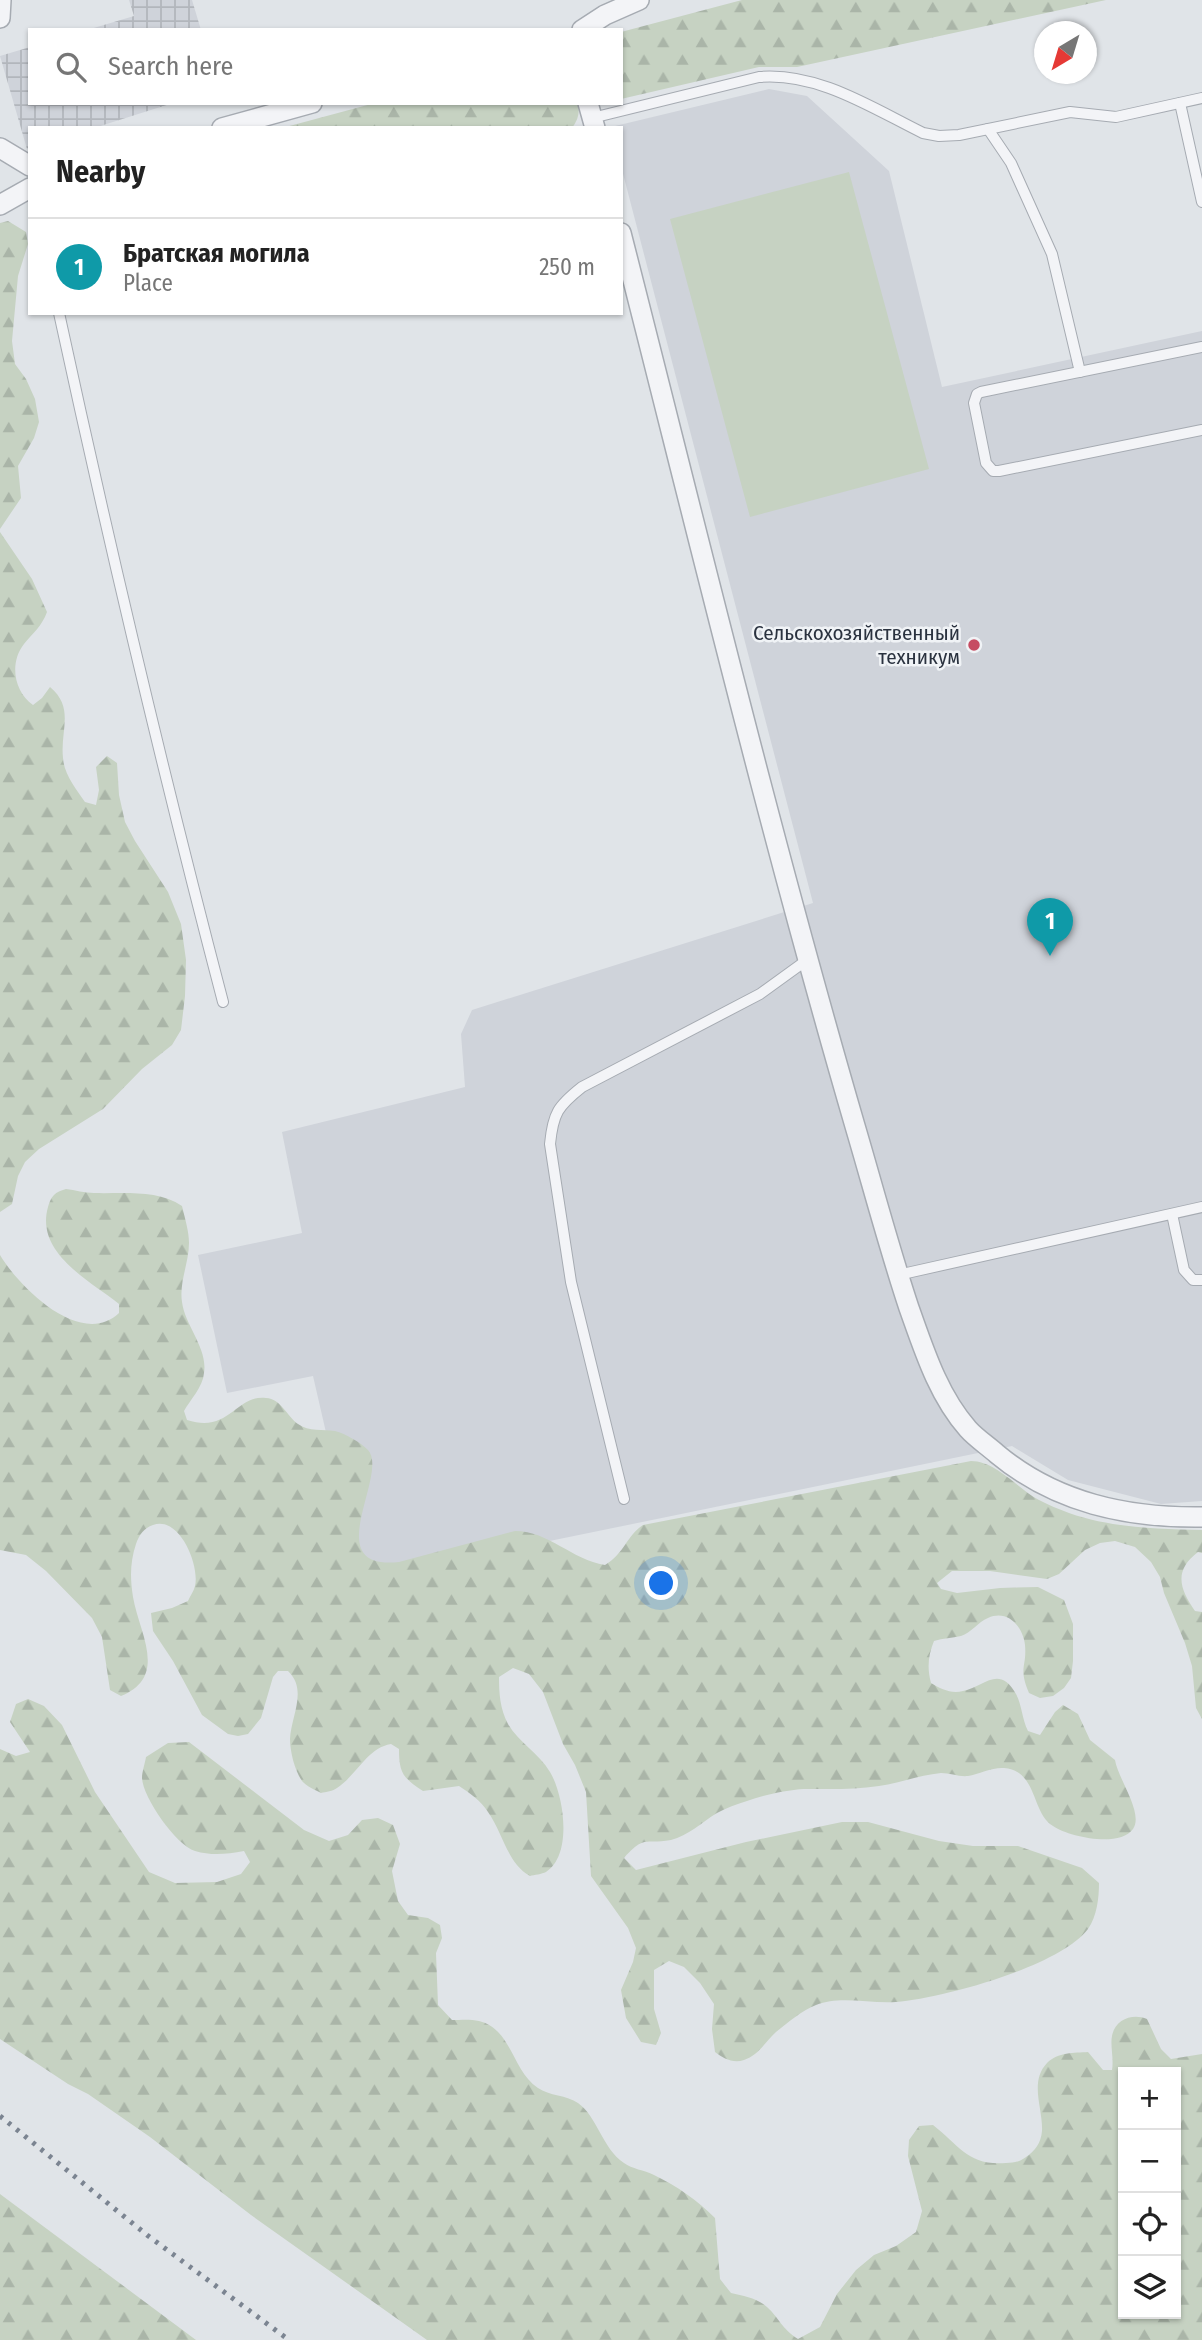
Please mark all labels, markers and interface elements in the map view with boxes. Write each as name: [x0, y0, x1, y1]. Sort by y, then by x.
north arrow: [1034, 21, 1097, 84]
search box: [28, 28, 623, 105]
icon: search: [52, 48, 90, 86]
text: Search here: [108, 51, 233, 82]
text: Nearby: [56, 154, 145, 190]
text: Братская могила: [123, 238, 310, 269]
text: 1: [74, 253, 84, 281]
text: 250 m: [539, 253, 595, 281]
text: Place: [123, 269, 173, 297]
place label: Сельскохозяйственный техникум: [753, 620, 960, 670]
marker: Сельскохозяйственный техникум: [966, 637, 982, 653]
pin: 1: [1027, 898, 1073, 956]
your location: [644, 1566, 678, 1600]
map controls: [1118, 2067, 1181, 2319]
button: +: [1118, 2067, 1181, 2130]
button: −: [1118, 2130, 1181, 2193]
button: locate: [1118, 2193, 1181, 2256]
button: layers: [1118, 2256, 1181, 2319]

